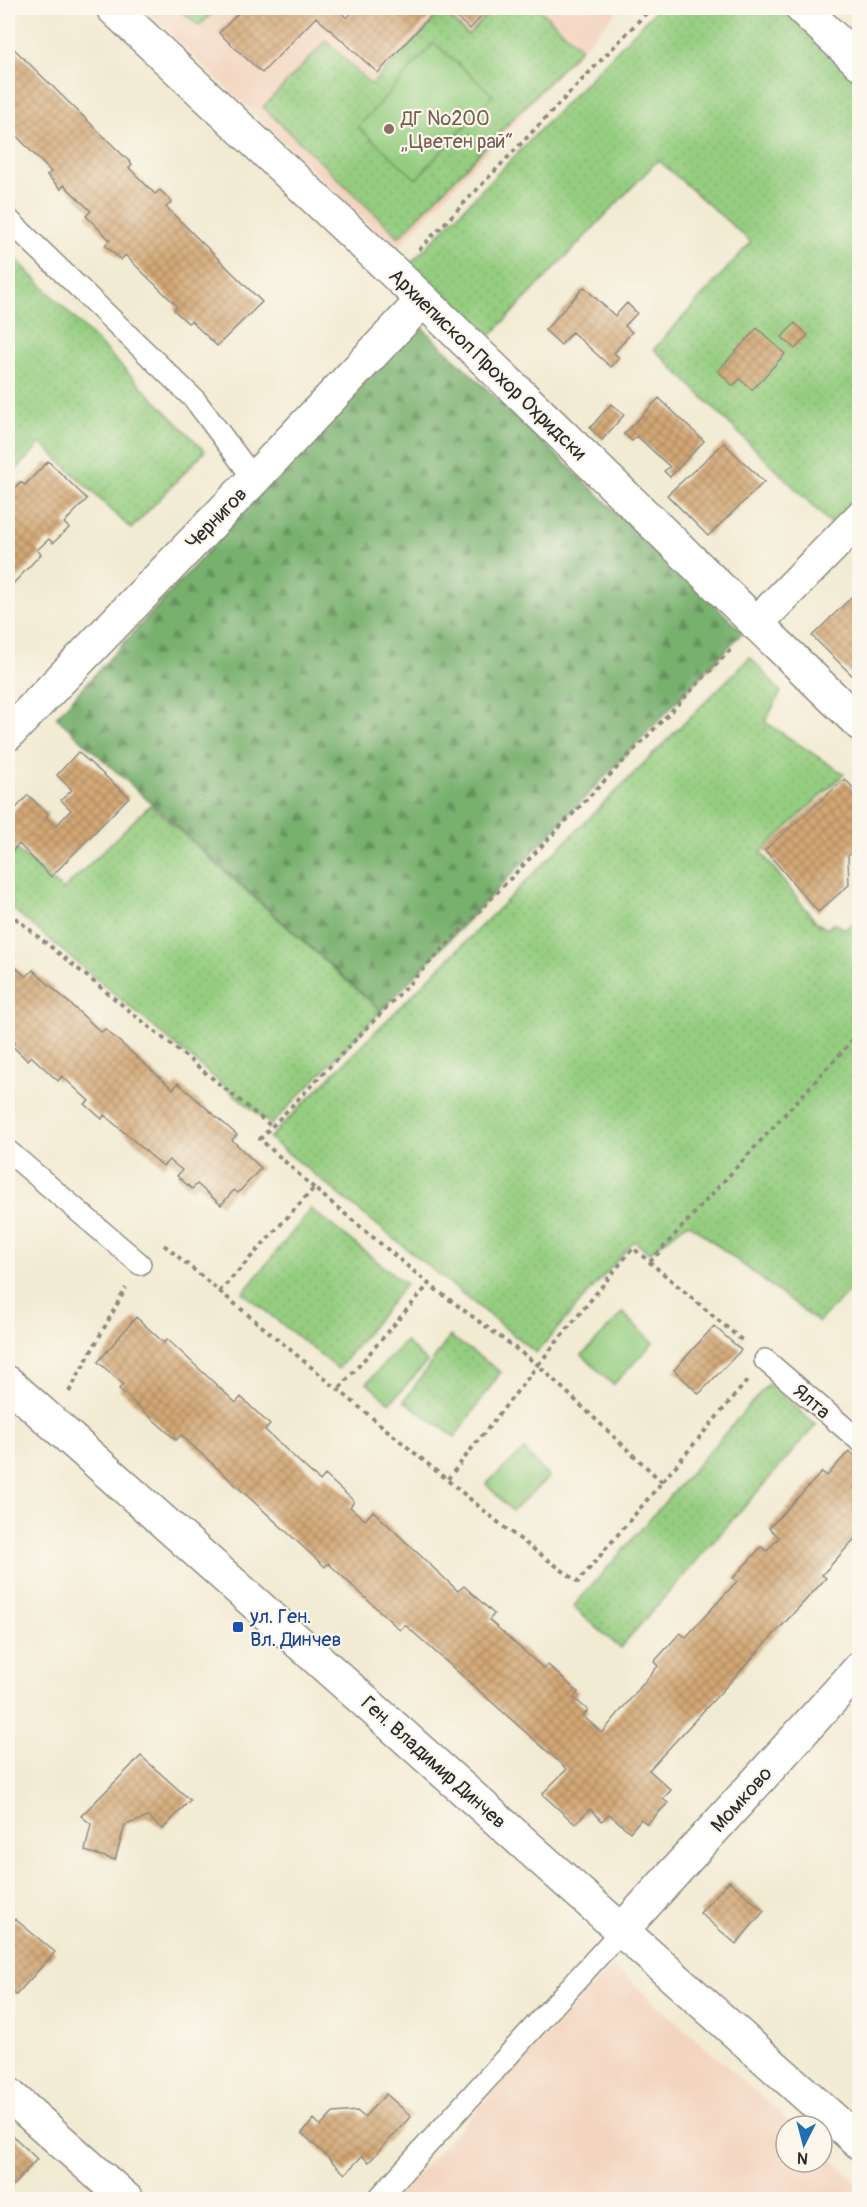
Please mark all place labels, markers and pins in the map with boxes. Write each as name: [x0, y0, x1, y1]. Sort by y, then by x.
place label: ДГ №200 „Цветен рай“: [400, 106, 514, 154]
marker: ДГ №200 „Цветен рай“: [382, 122, 396, 136]
place label: ул. Ген. Вл. Динчев: [249, 1604, 341, 1652]
marker: ул. Ген. Вл. Динчев: [231, 1620, 245, 1634]

